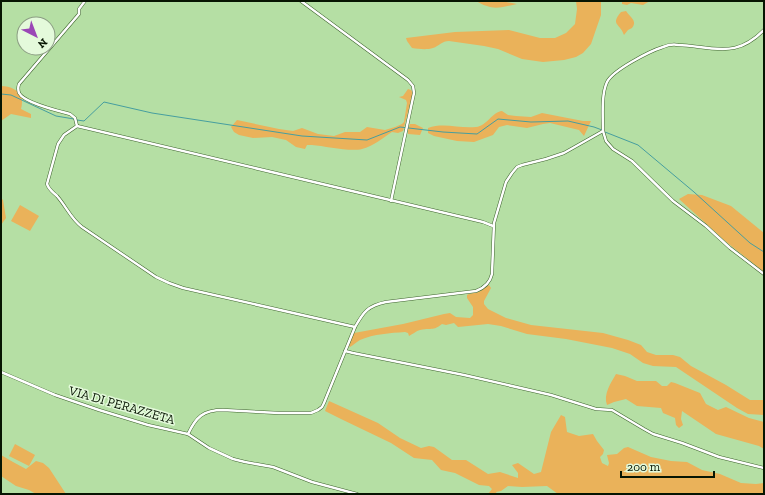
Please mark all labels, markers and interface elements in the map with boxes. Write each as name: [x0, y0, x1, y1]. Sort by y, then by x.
north arrow: [16, 16, 56, 56]
text: N: [34, 35, 50, 51]
street label: VIA DI PERAZZETA: [66, 382, 177, 427]
scale bar: [621, 453, 714, 479]
text: 200 m: [627, 460, 661, 474]

